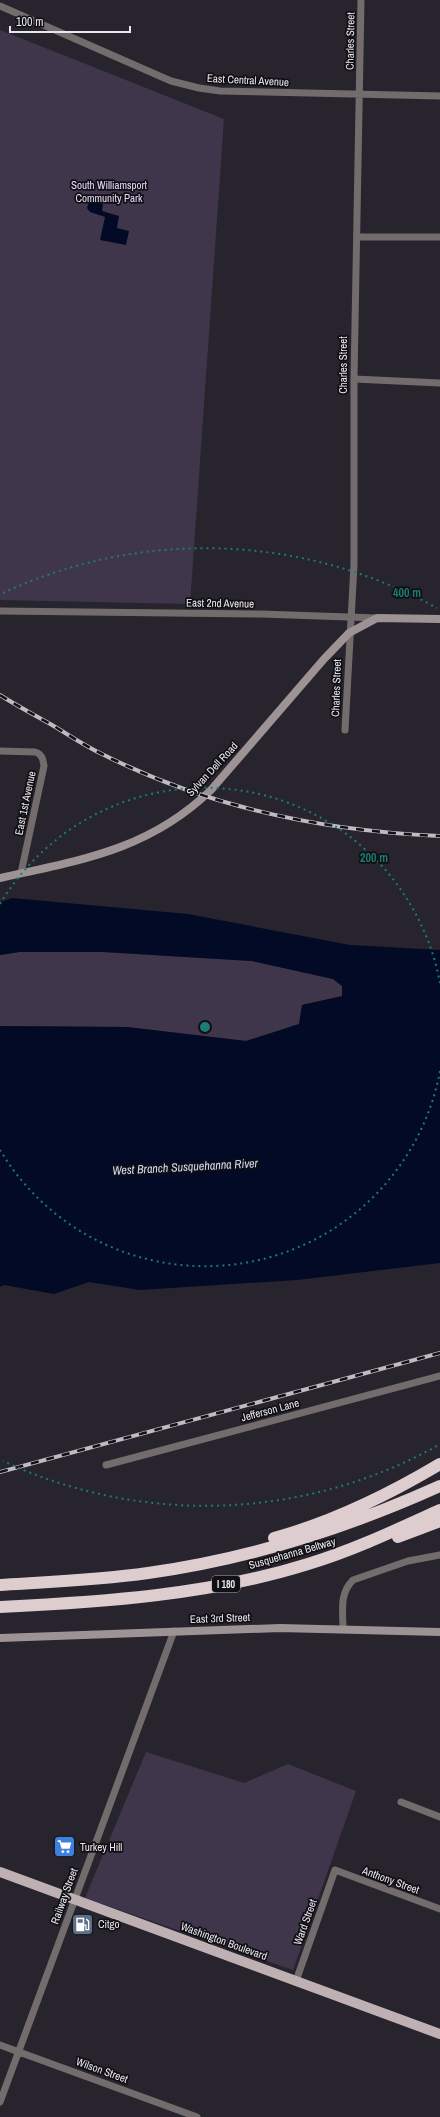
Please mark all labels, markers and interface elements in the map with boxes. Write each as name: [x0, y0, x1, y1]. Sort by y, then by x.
scale bar: [10, 8, 130, 34]
street label: Charles Street: [342, 12, 358, 70]
text: 100 m: [16, 14, 43, 30]
street label: East Central Avenue: [207, 71, 289, 89]
park label: South Williamsport Community Park: [71, 178, 148, 205]
street label: Charles Street: [336, 336, 350, 394]
text: 400 m: [393, 585, 421, 601]
street label: East 2nd Avenue: [186, 595, 254, 611]
street label: Charles Street: [328, 658, 344, 717]
street label: Sylvan Dell Road: [183, 739, 241, 799]
street label: East 1st Avenue: [11, 770, 39, 836]
text: 200 m: [360, 850, 388, 866]
centre of rings: [198, 1020, 212, 1034]
water label: West Branch Susquehanna River: [112, 1155, 259, 1179]
street label: Jefferson Lane: [239, 1396, 301, 1424]
street label: Susquehanna Beltway: [247, 1534, 338, 1572]
road number: I 180: [212, 1576, 240, 1592]
street label: East 3rd Street: [190, 1610, 251, 1626]
supermarket icon: Turkey Hill: [52, 1834, 78, 1860]
place label: Turkey Hill: [80, 1840, 122, 1854]
street label: Anthony Street: [360, 1863, 422, 1897]
street label: Railway Street: [47, 1866, 81, 1926]
street label: Ward Street: [290, 1897, 320, 1947]
fuel station icon: Citgo: [70, 1911, 96, 1937]
place label: Citgo: [98, 1917, 120, 1931]
street label: Washington Boulevard: [179, 1919, 269, 1963]
street label: Wilson Street: [74, 2054, 130, 2086]

